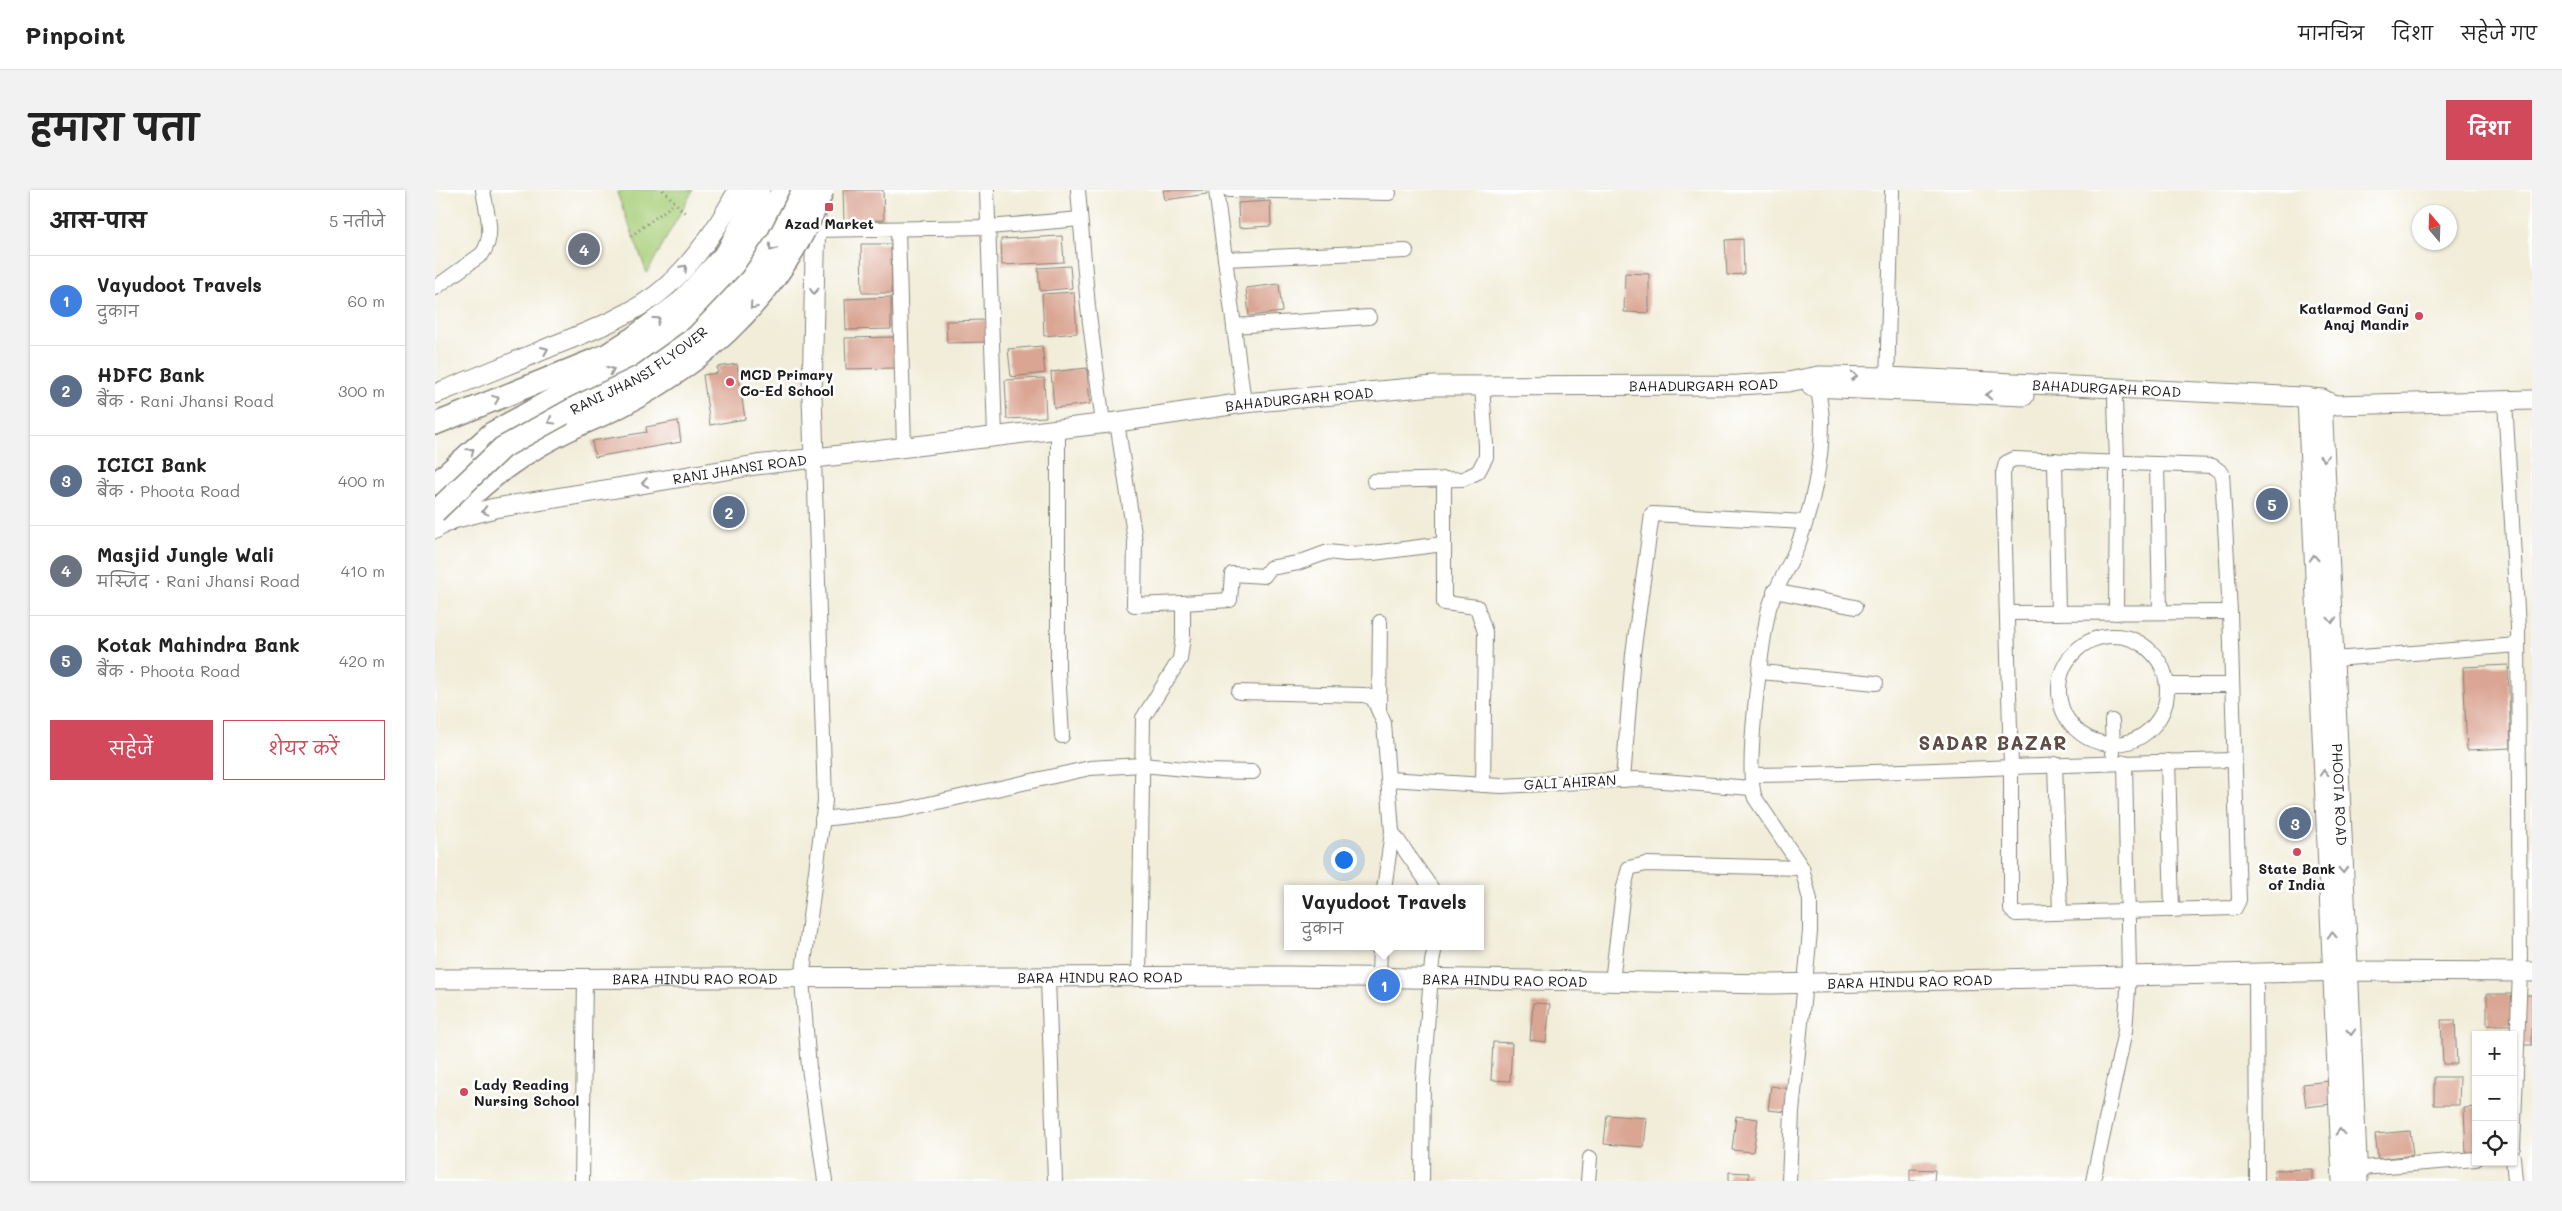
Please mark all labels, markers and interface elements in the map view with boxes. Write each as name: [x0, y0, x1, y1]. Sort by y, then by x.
text: Pinpoint: [25, 19, 126, 50]
text: मानचित्र: [2298, 21, 2364, 45]
text: दिशा: [2392, 21, 2433, 45]
text: सहेजे गए: [2461, 21, 2537, 45]
button: दिशा: [2446, 100, 2532, 160]
text: हमारा पता: [30, 103, 198, 149]
marker: Azad Market: [823, 201, 835, 213]
north arrow: [2412, 205, 2457, 250]
text: आस-पास: [50, 206, 146, 233]
text: 5 नतीजे: [329, 210, 385, 231]
place label: Azad Market: [784, 214, 874, 233]
pin: 4: [568, 230, 600, 268]
one-way arrow: [769, 243, 778, 252]
one-way arrow: [678, 265, 687, 274]
text: Vayudoot Travels: [97, 272, 262, 297]
one-way arrow: [808, 287, 819, 295]
text: 1: [62, 290, 70, 311]
text: 60 m: [348, 290, 385, 311]
place label: Katlarmod Ganj Anaj Mandir: [2299, 299, 2409, 334]
text: दुकान: [97, 300, 139, 321]
one-way arrow: [750, 300, 759, 309]
marker: Katlarmod Ganj Anaj Mandir: [2413, 310, 2425, 322]
one-way arrow: [651, 317, 661, 326]
street label: RANI JHANSI FLYOVER: [566, 322, 711, 418]
one-way arrow: [540, 345, 549, 356]
text: HDFC Bank: [97, 362, 205, 387]
one-way arrow: [606, 365, 615, 376]
place label: MCD Primary Co-Ed School: [740, 365, 834, 400]
one-way arrow: [1850, 371, 1858, 381]
street label: BAHADURGARH ROAD: [1629, 373, 1779, 395]
street label: BAHADURGARH ROAD: [2032, 375, 2182, 401]
marker: MCD Primary Co-Ed School: [724, 376, 736, 388]
text: 2: [62, 380, 70, 401]
text: 300 m: [338, 380, 385, 401]
street label: BAHADURGARH ROAD: [1224, 382, 1374, 415]
one-way arrow: [1985, 389, 1993, 400]
text: बैंक · Rani Jhansi Road: [97, 390, 274, 411]
one-way arrow: [491, 395, 500, 406]
one-way arrow: [548, 414, 557, 424]
one-way arrow: [465, 448, 474, 457]
street label: RANI JHANSI ROAD: [671, 450, 808, 488]
text: ICICI Bank: [97, 452, 207, 477]
one-way arrow: [2319, 454, 2329, 462]
text: 3: [61, 470, 71, 491]
text: 400 m: [338, 470, 385, 491]
one-way arrow: [641, 478, 649, 488]
text: बैंक · Phoota Road: [97, 480, 240, 501]
pin: 5: [2256, 485, 2288, 523]
pin: 2: [713, 493, 745, 531]
one-way arrow: [480, 505, 489, 516]
text: Masjid Jungle Wali: [97, 542, 274, 567]
one-way arrow: [2309, 554, 2320, 562]
text: 4: [61, 560, 71, 581]
text: 410 m: [341, 560, 385, 581]
text: मस्जिद · Rani Jhansi Road: [97, 570, 300, 591]
one-way arrow: [2326, 616, 2337, 624]
text: Kotak Mahindra Bank: [97, 632, 300, 657]
text: 5: [61, 650, 71, 671]
text: 420 m: [339, 650, 385, 671]
text: बैंक · Phoota Road: [97, 660, 240, 681]
button: सहेजें: [50, 720, 213, 780]
button: शेयर करें: [223, 720, 385, 780]
district label: SADAR BAZAR: [1919, 730, 2067, 755]
street label: PHOOTA ROAD: [2328, 743, 2352, 846]
one-way arrow: [2319, 768, 2330, 776]
street label: GALI AHIRAN: [1523, 770, 1617, 794]
pin: 3: [2279, 804, 2311, 842]
marker: State Bank of India: [2291, 846, 2303, 858]
your location: [1331, 847, 1357, 873]
place label: State Bank of India: [2259, 859, 2335, 894]
one-way arrow: [2338, 866, 2349, 874]
popup: [1284, 885, 1484, 950]
text: Vayudoot Travels: [1302, 889, 1466, 914]
text: दुकान: [1302, 917, 1343, 938]
one-way arrow: [2327, 931, 2337, 938]
pin: 1: [1368, 966, 1400, 1004]
street label: BARA HINDU RAO ROAD: [1017, 967, 1183, 986]
street label: BARA HINDU RAO ROAD: [612, 968, 778, 988]
street label: BARA HINDU RAO ROAD: [1422, 969, 1588, 990]
street label: BARA HINDU RAO ROAD: [1827, 969, 1993, 992]
one-way arrow: [2346, 1028, 2356, 1036]
map controls: [2472, 1031, 2517, 1166]
button: +: [2472, 1031, 2517, 1076]
place label: Lady Reading Nursing School: [474, 1075, 579, 1110]
button: −: [2472, 1076, 2517, 1121]
marker: Lady Reading Nursing School: [458, 1086, 470, 1098]
button: locate: [2472, 1121, 2517, 1166]
one-way arrow: [2334, 1128, 2345, 1136]

